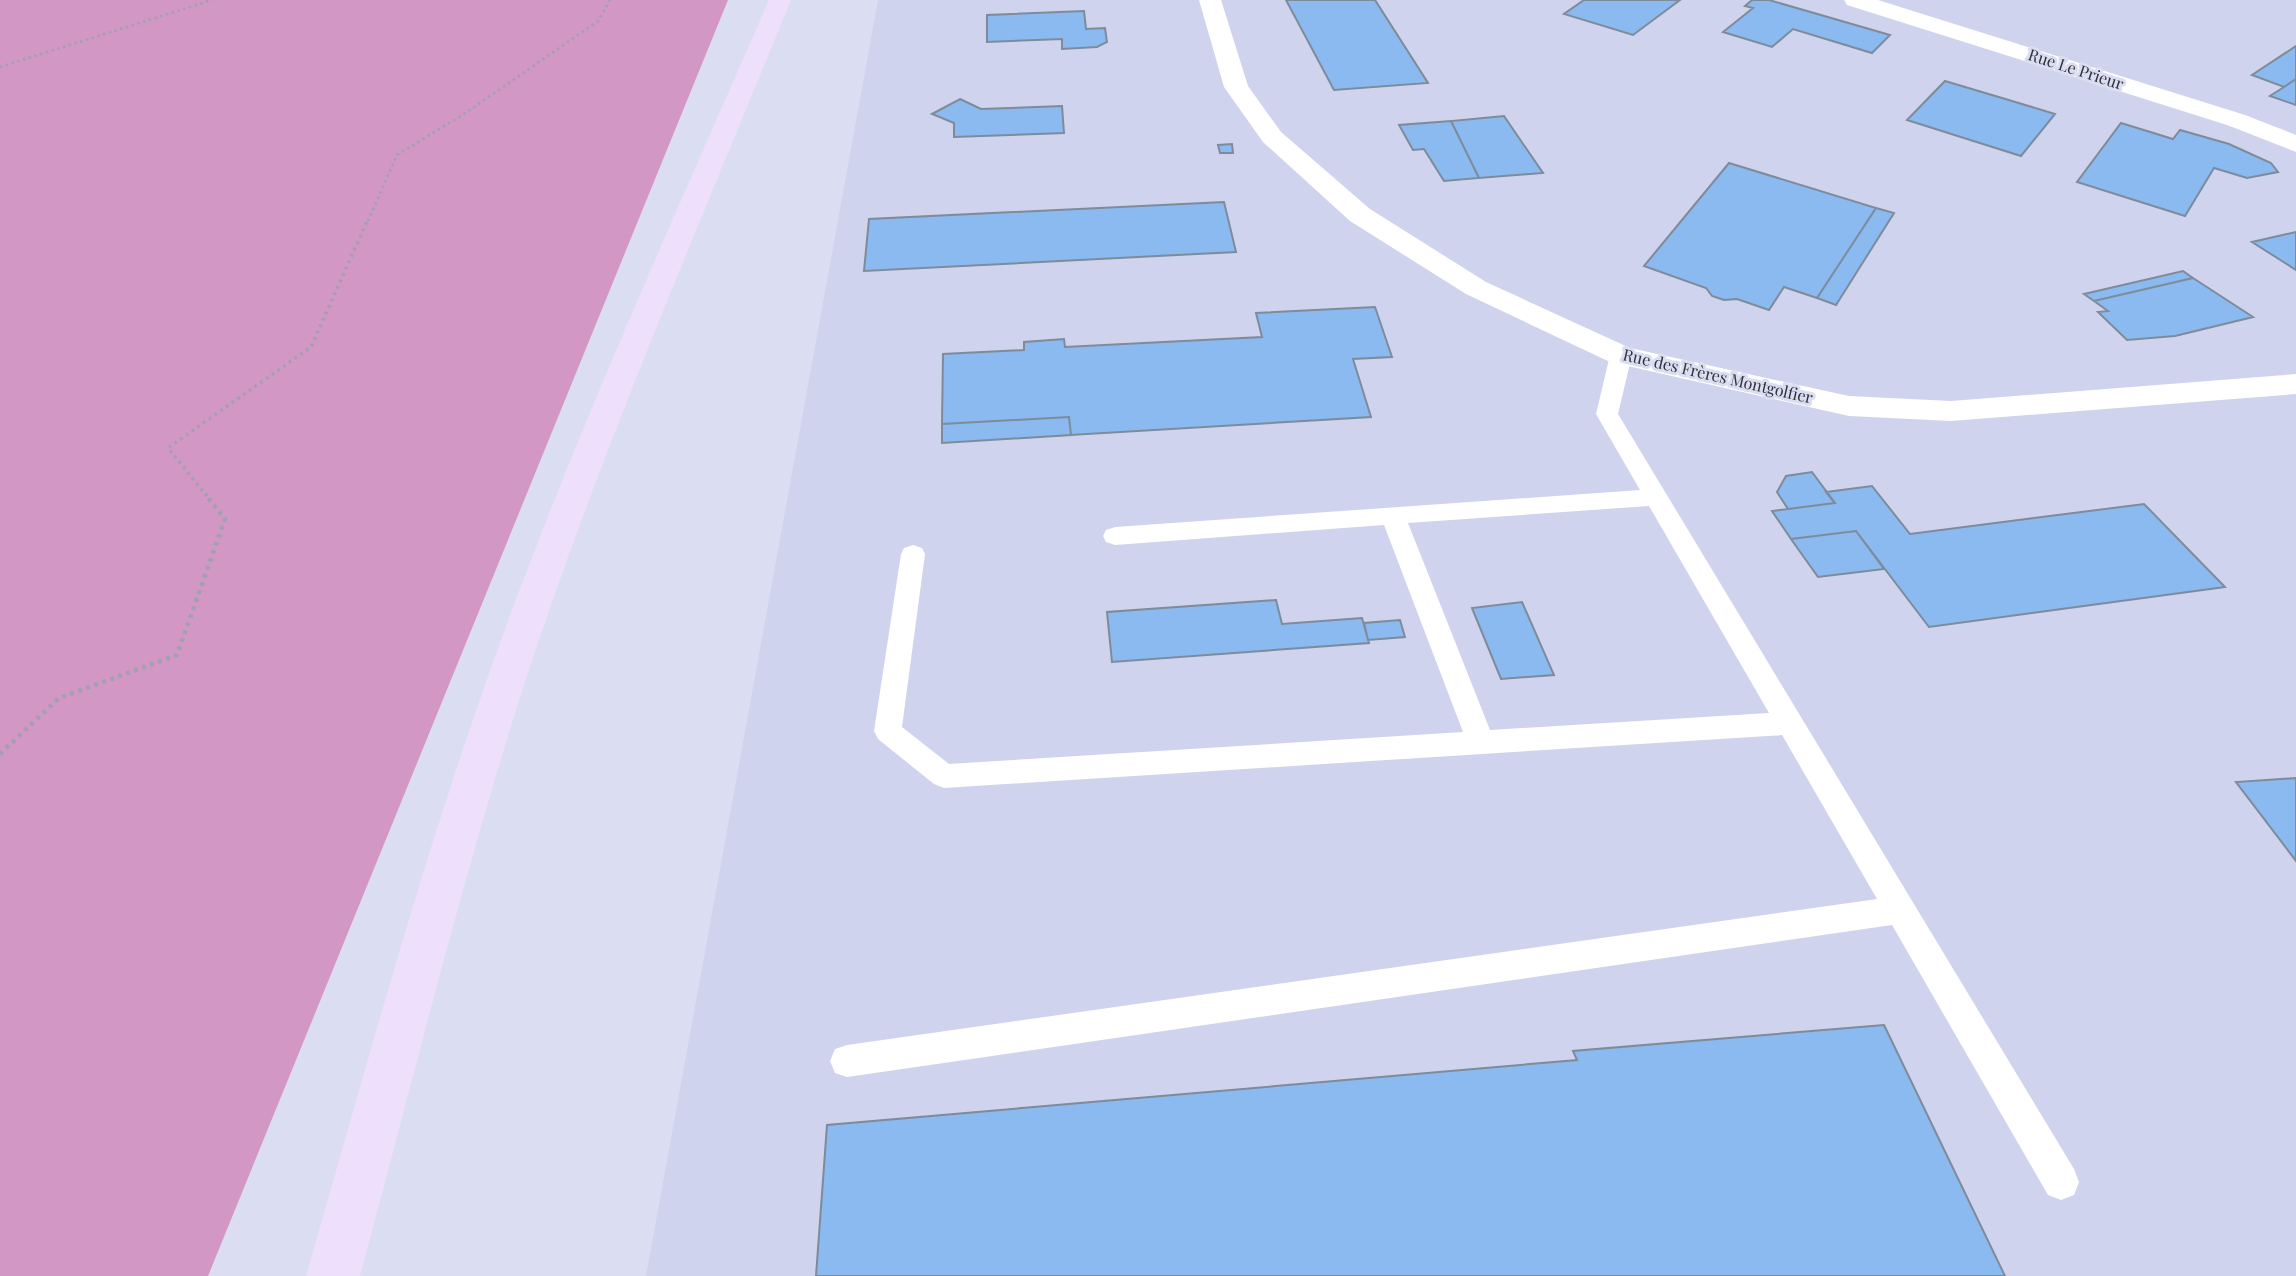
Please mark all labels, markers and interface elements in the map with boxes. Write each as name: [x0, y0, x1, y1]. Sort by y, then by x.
street label: Rue Le Prieur: [2026, 43, 2126, 94]
street label: Rue des Frères Montgolfier: [1621, 343, 1815, 408]

